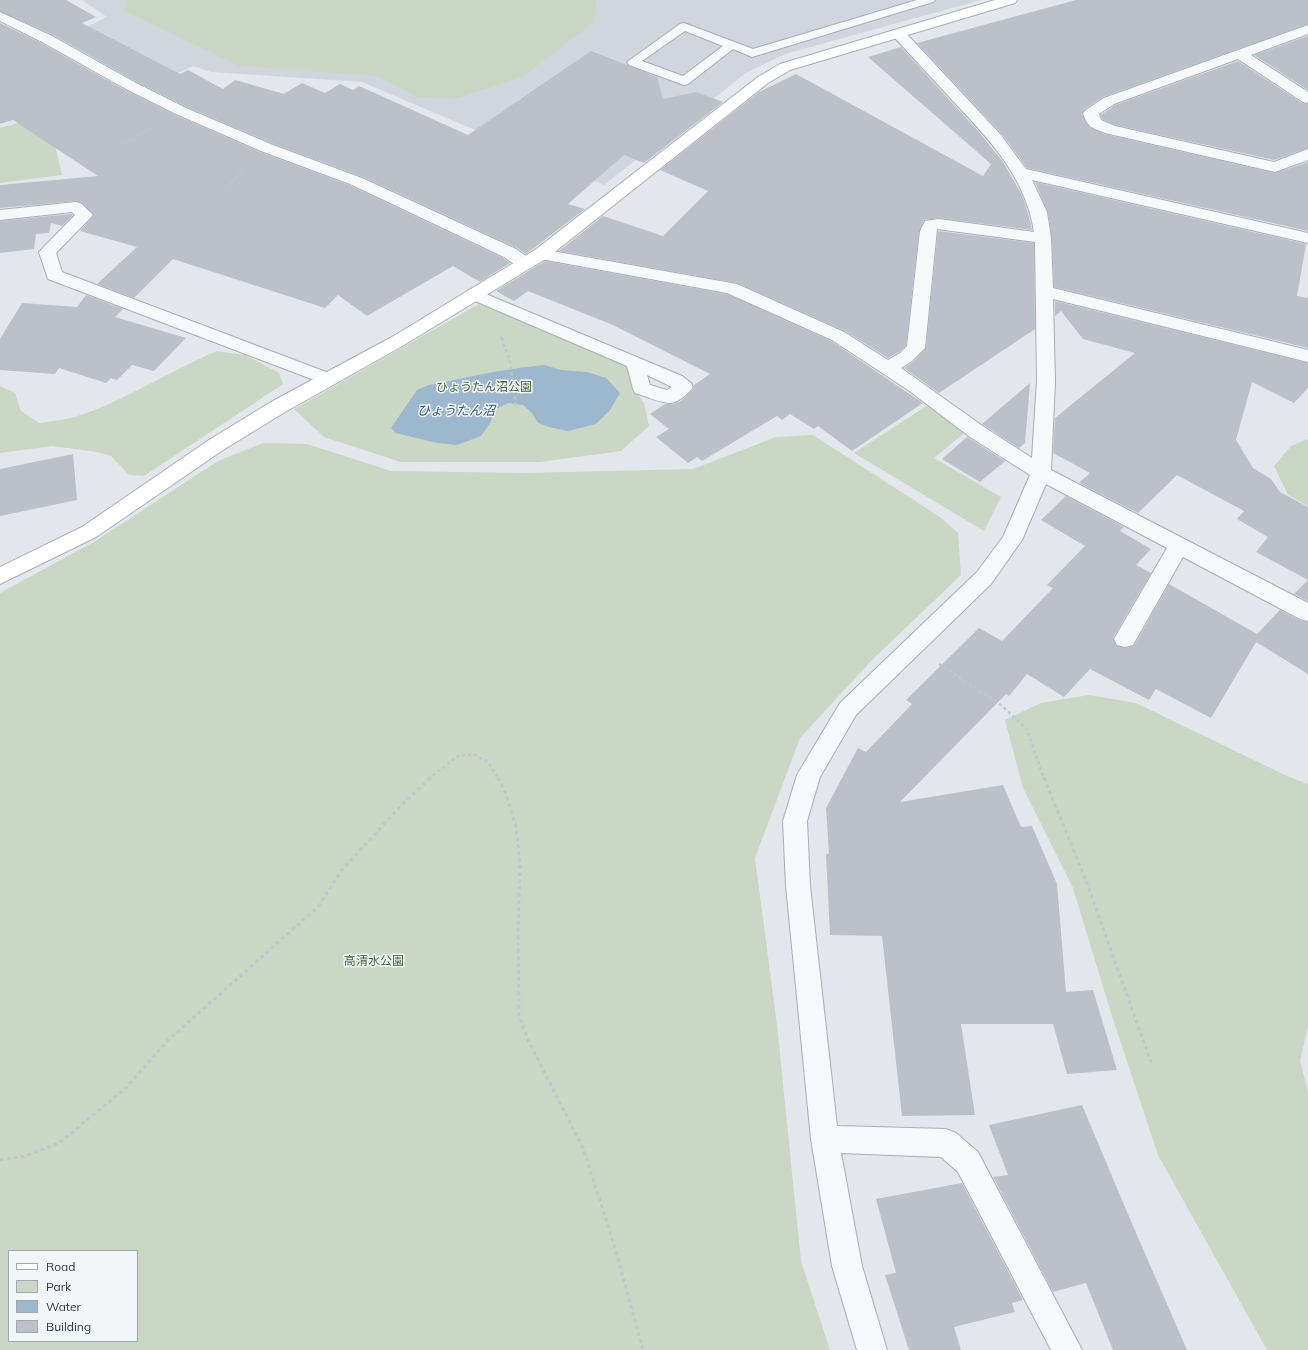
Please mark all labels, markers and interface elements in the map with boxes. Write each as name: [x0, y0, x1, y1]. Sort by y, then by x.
park label: ひょうたん沼公園: [436, 380, 532, 394]
water label: ひょうたん沼: [417, 403, 495, 419]
park label: 高清水公園: [344, 954, 404, 968]
legend: [8, 1250, 138, 1342]
text: Road: [46, 1259, 75, 1274]
text: Park: [46, 1279, 71, 1294]
text: Water: [46, 1299, 81, 1314]
text: Building: [46, 1319, 91, 1334]

